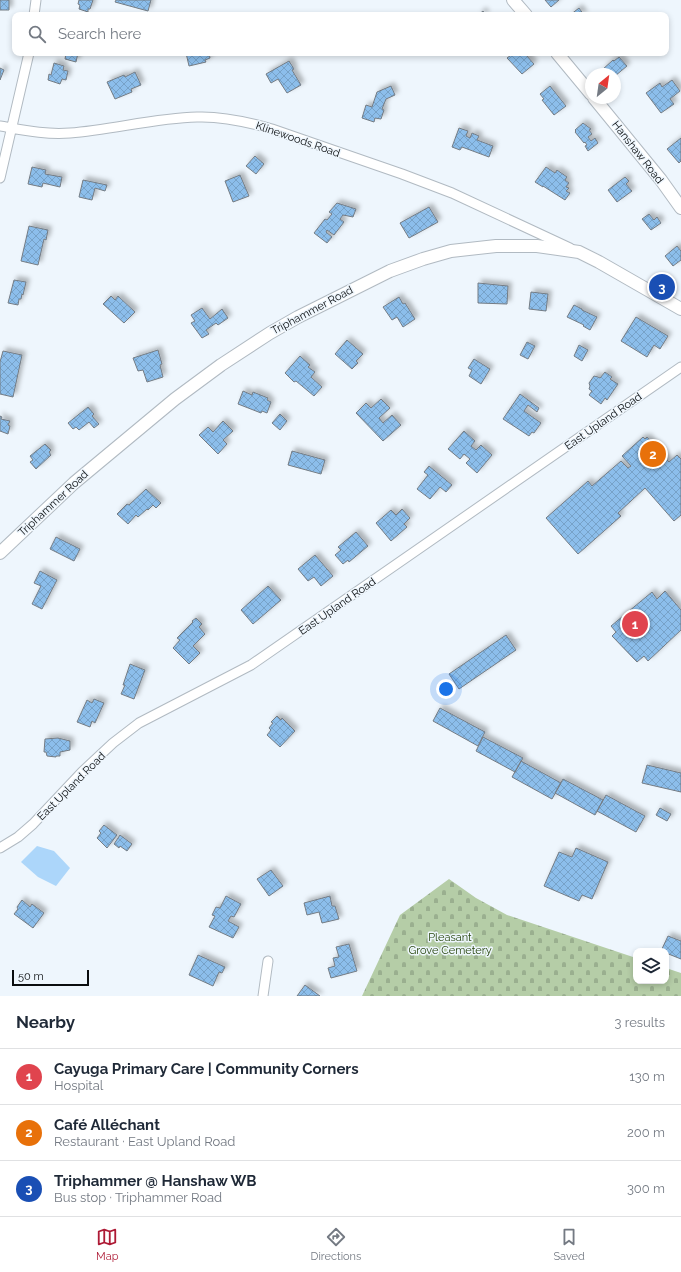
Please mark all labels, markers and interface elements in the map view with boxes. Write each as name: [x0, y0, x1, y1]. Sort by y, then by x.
search box: [12, 12, 669, 56]
icon: search: [26, 23, 48, 45]
text: Search here: [58, 25, 141, 43]
north arrow: [585, 68, 621, 104]
street label: Hanshaw Road: [609, 118, 666, 186]
street label: Klinewoods Road: [254, 119, 342, 160]
pin: 3: [649, 272, 675, 302]
street label: Triphammer Road: [269, 283, 355, 337]
street label: East Upland Road: [562, 390, 644, 453]
pin: 2: [640, 439, 666, 469]
street label: Triphammer Road: [16, 468, 91, 539]
street label: East Upland Road: [296, 575, 378, 638]
pin: 1: [622, 609, 648, 639]
your location: [436, 679, 456, 699]
street label: East Upland Road: [35, 750, 108, 823]
park label: Pleasant Grove Cemetery: [408, 931, 492, 957]
map controls: [633, 948, 669, 984]
button: layers: [633, 948, 669, 984]
scale bar: [12, 968, 89, 987]
text: 50 m: [18, 970, 44, 983]
text: Nearby: [16, 1012, 75, 1032]
text: 3 results: [615, 1015, 665, 1030]
text: Cayuga Primary Care | Community Corners: [54, 1060, 359, 1078]
text: 1: [26, 1069, 32, 1084]
text: 130 m: [629, 1069, 665, 1084]
text: Hospital: [54, 1078, 103, 1093]
text: Café Alléchant: [54, 1116, 160, 1134]
text: 2: [25, 1125, 33, 1140]
text: 200 m: [627, 1125, 665, 1140]
text: Restaurant · East Upland Road: [54, 1134, 235, 1149]
text: Triphammer @ Hanshaw WB: [54, 1172, 256, 1190]
text: 3: [25, 1181, 33, 1196]
text: 300 m: [627, 1181, 665, 1196]
text: Bus stop · Triphammer Road: [54, 1190, 222, 1205]
tab: Map: [96, 1226, 118, 1263]
tab: Directions: [311, 1226, 361, 1263]
tab: Saved: [553, 1226, 585, 1263]

